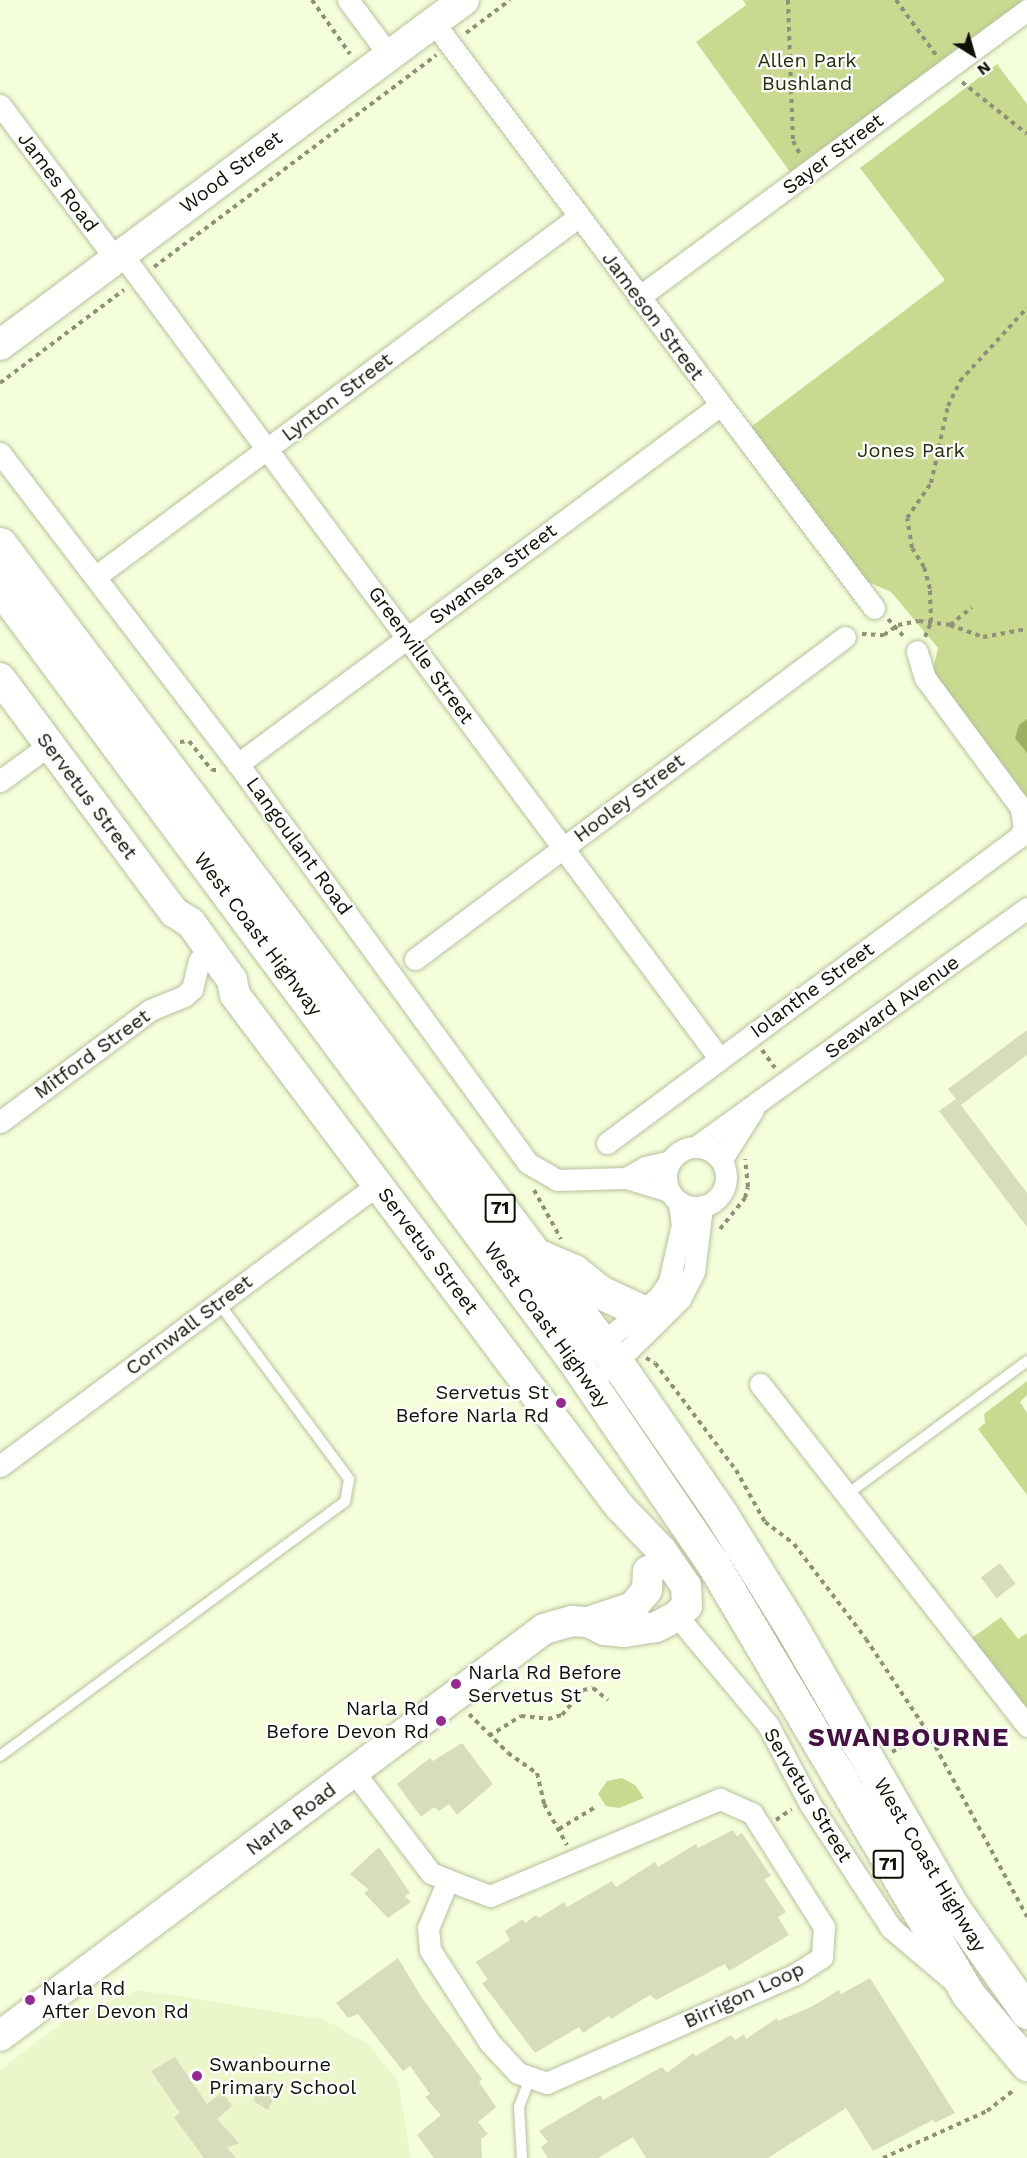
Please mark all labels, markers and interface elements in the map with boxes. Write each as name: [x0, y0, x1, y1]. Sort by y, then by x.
north arrow: [943, 24, 1003, 84]
park label: Allen Park Bushland: [757, 48, 857, 95]
text: N: [974, 58, 995, 80]
street label: Sayer Street: [778, 108, 888, 200]
street label: Wood Street: [175, 126, 287, 218]
street label: James Road: [13, 127, 103, 237]
street label: Jameson Street: [597, 247, 709, 385]
street label: Lynton Street: [277, 348, 397, 446]
park label: Jones Park: [857, 438, 965, 462]
street label: Swansea Street: [425, 518, 561, 630]
street label: Greenville Street: [363, 582, 479, 728]
street label: Servetus Street: [32, 728, 142, 864]
street label: Hooley Street: [569, 748, 689, 848]
street label: Langoulant Road: [241, 772, 357, 920]
street label: West Coast Highway: [189, 847, 327, 1021]
street label: Iolanthe Street: [746, 937, 878, 1043]
street label: Seaward Avenue: [820, 950, 964, 1064]
street label: Mitford Street: [29, 1004, 155, 1104]
street label: Servetus Street: [373, 1183, 483, 1319]
road number: 71: [484, 1193, 516, 1223]
street label: West Coast Highway: [479, 1237, 615, 1413]
street label: Cornwall Street: [121, 1269, 257, 1381]
place label: Servetus St Before Narla Rd: [395, 1380, 549, 1427]
marker: Servetus St Before Narla Rd: [554, 1396, 568, 1410]
place label: Narla Rd Before Servetus St: [468, 1660, 622, 1707]
marker: Narla Rd Before Servetus St: [449, 1677, 463, 1691]
place label: Narla Rd Before Devon Rd: [266, 1697, 429, 1744]
marker: Narla Rd Before Devon Rd: [434, 1714, 448, 1728]
district label: SWANBOURNE: [808, 1722, 1010, 1754]
street label: Servetus Street: [758, 1723, 858, 1867]
street label: West Coast Highway: [868, 1774, 992, 1956]
street label: Narla Road: [241, 1777, 341, 1861]
road number: 71: [872, 1849, 904, 1879]
street label: Birrigon Loop: [680, 1957, 808, 2033]
place label: Narla Rd After Devon Rd: [42, 1976, 189, 2023]
marker: Narla Rd After Devon Rd: [23, 1993, 37, 2007]
place label: Swanbourne Primary School: [209, 2052, 357, 2099]
marker: Swanbourne Primary School: [190, 2069, 204, 2083]

